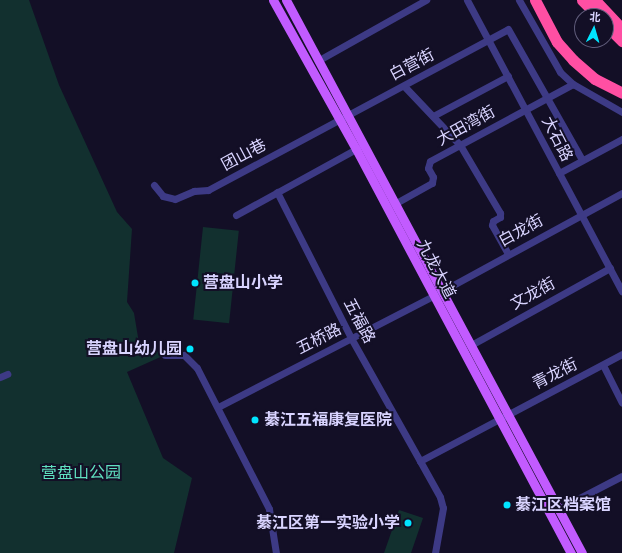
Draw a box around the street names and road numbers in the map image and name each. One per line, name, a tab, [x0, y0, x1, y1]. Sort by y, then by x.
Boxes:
street label: 白营街	[386, 45, 438, 85]
street label: 大田湾街	[433, 102, 499, 150]
street label: 大石路	[538, 113, 576, 165]
street label: 团山巷	[218, 135, 270, 175]
street label: 白龙街	[495, 211, 547, 251]
street label: 九龙大道	[413, 236, 459, 302]
street label: 文龙街	[507, 274, 559, 314]
street label: 五福路	[339, 295, 379, 347]
street label: 五桥路	[293, 320, 345, 358]
street label: 青龙街	[529, 355, 581, 393]

